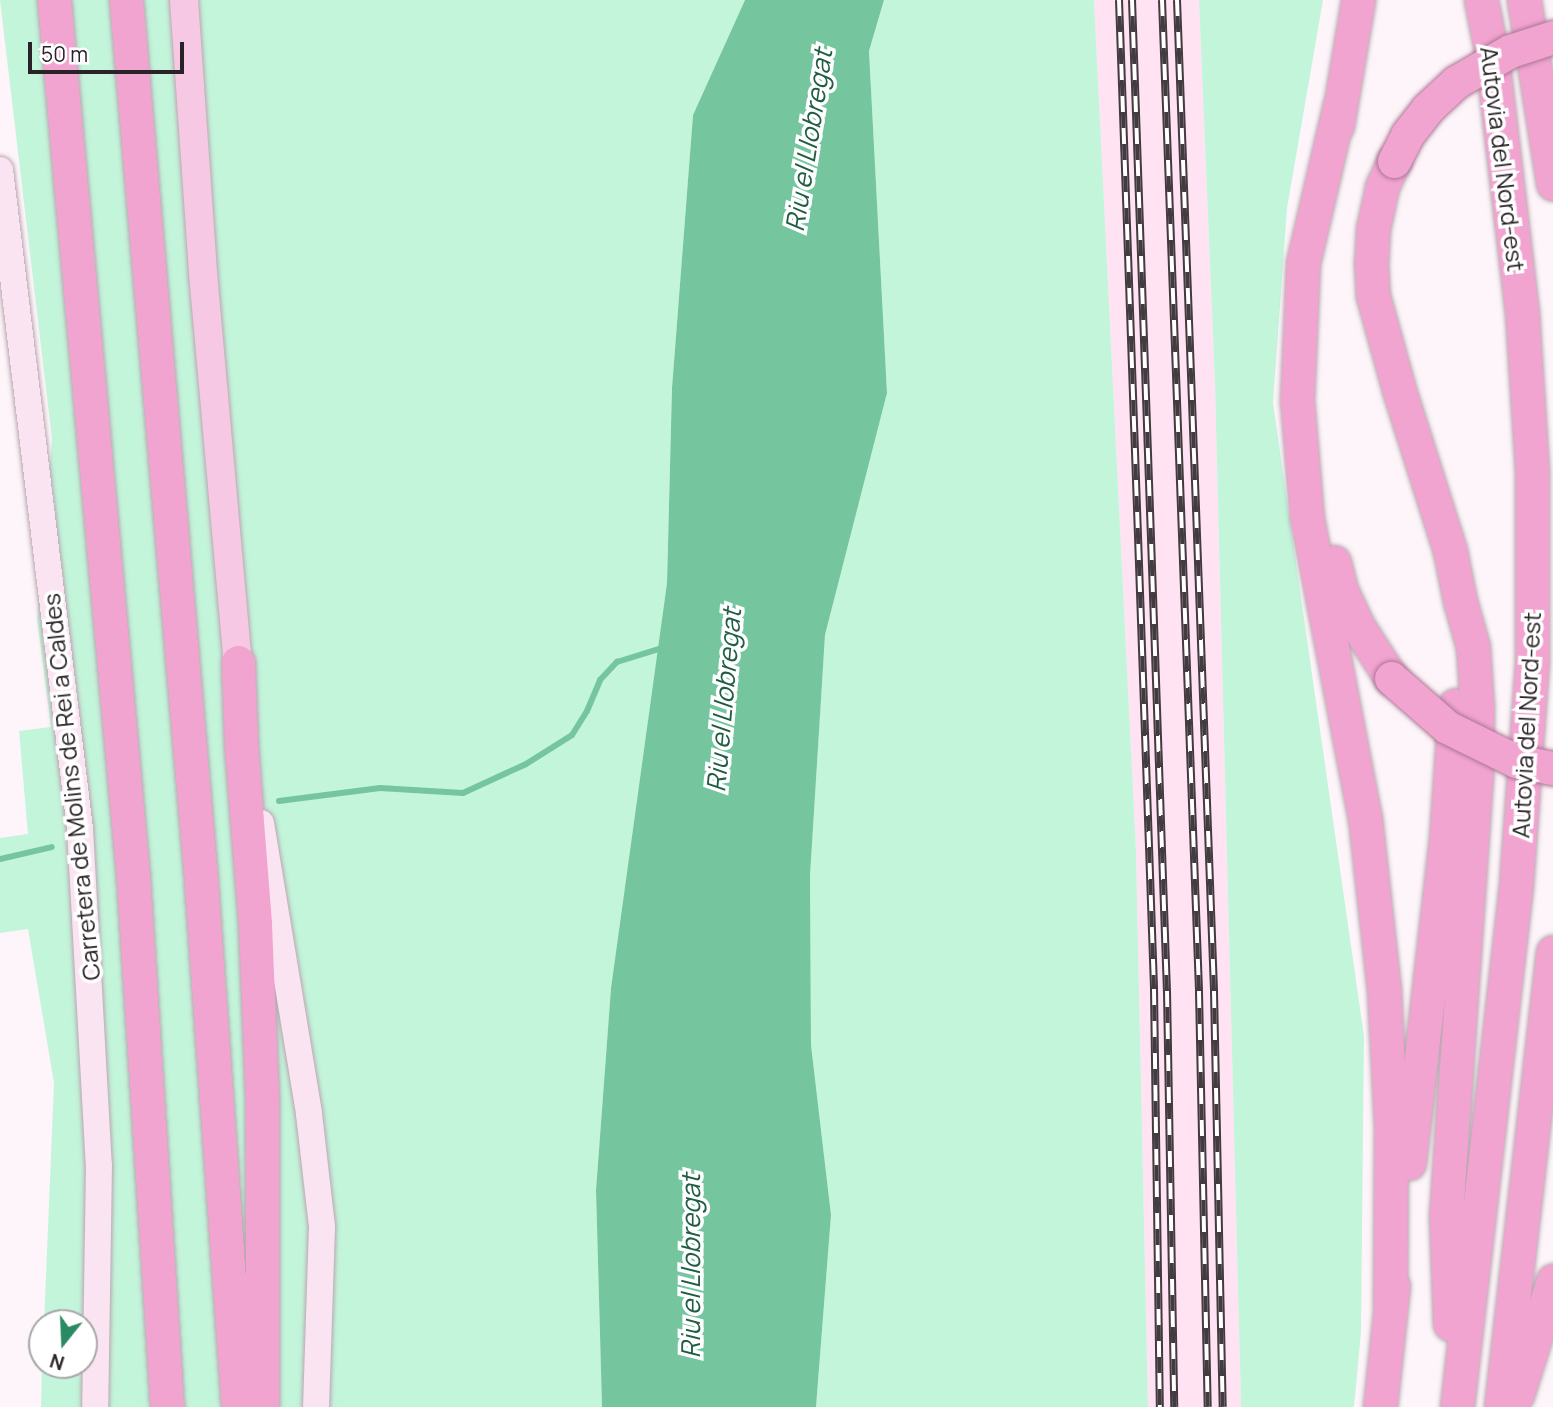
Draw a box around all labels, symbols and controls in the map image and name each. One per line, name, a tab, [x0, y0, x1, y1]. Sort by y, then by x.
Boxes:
scale bar	[32, 28, 187, 72]
text: 50 m	[41, 40, 88, 68]
street label: Autovia del Nord-est	[1475, 45, 1531, 273]
water label: Riu el Llobregat	[779, 47, 839, 233]
street label: Carretera de Molins de Rei a Caldes	[36, 592, 106, 982]
water label: Riu el Llobregat	[700, 607, 748, 793]
street label: Autovia del Nord-est	[1506, 611, 1546, 839]
water label: Riu el Llobregat	[675, 1174, 707, 1358]
north arrow	[28, 1309, 98, 1379]
text: N	[47, 1348, 68, 1377]

